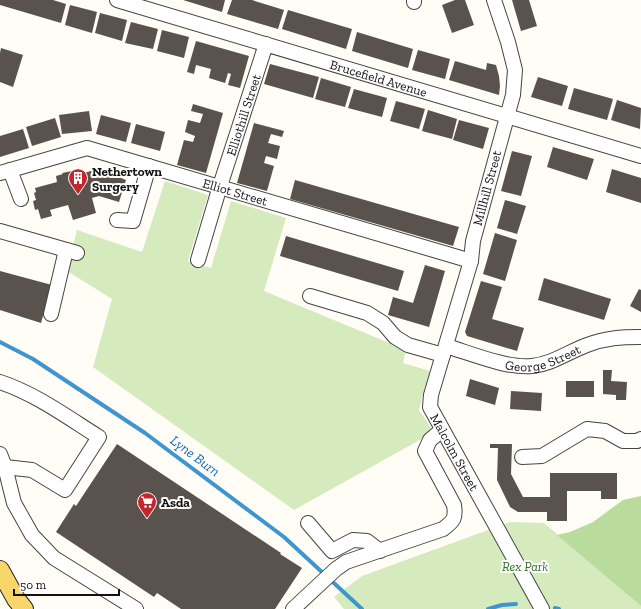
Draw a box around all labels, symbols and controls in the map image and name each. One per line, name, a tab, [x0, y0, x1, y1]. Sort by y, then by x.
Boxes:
street label: Brucefield Avenue	[328, 56, 429, 99]
street label: Elliothill Street	[223, 72, 263, 158]
street label: Millhill Street	[470, 149, 504, 227]
place label: Nethertown Surgery	[92, 164, 162, 194]
building icon: Nethertown Surgery	[67, 167, 89, 195]
street label: Elliot Street	[201, 175, 270, 208]
street label: George Street	[504, 341, 583, 374]
street label: Malcolm Street	[428, 411, 482, 493]
water label: Lyne Burn	[167, 432, 223, 480]
supermarket icon: Asda	[136, 491, 158, 519]
place label: Asda	[161, 495, 190, 510]
park label: Rex Park	[502, 559, 548, 574]
scale bar	[14, 571, 119, 597]
text: 50 m	[20, 578, 47, 592]

